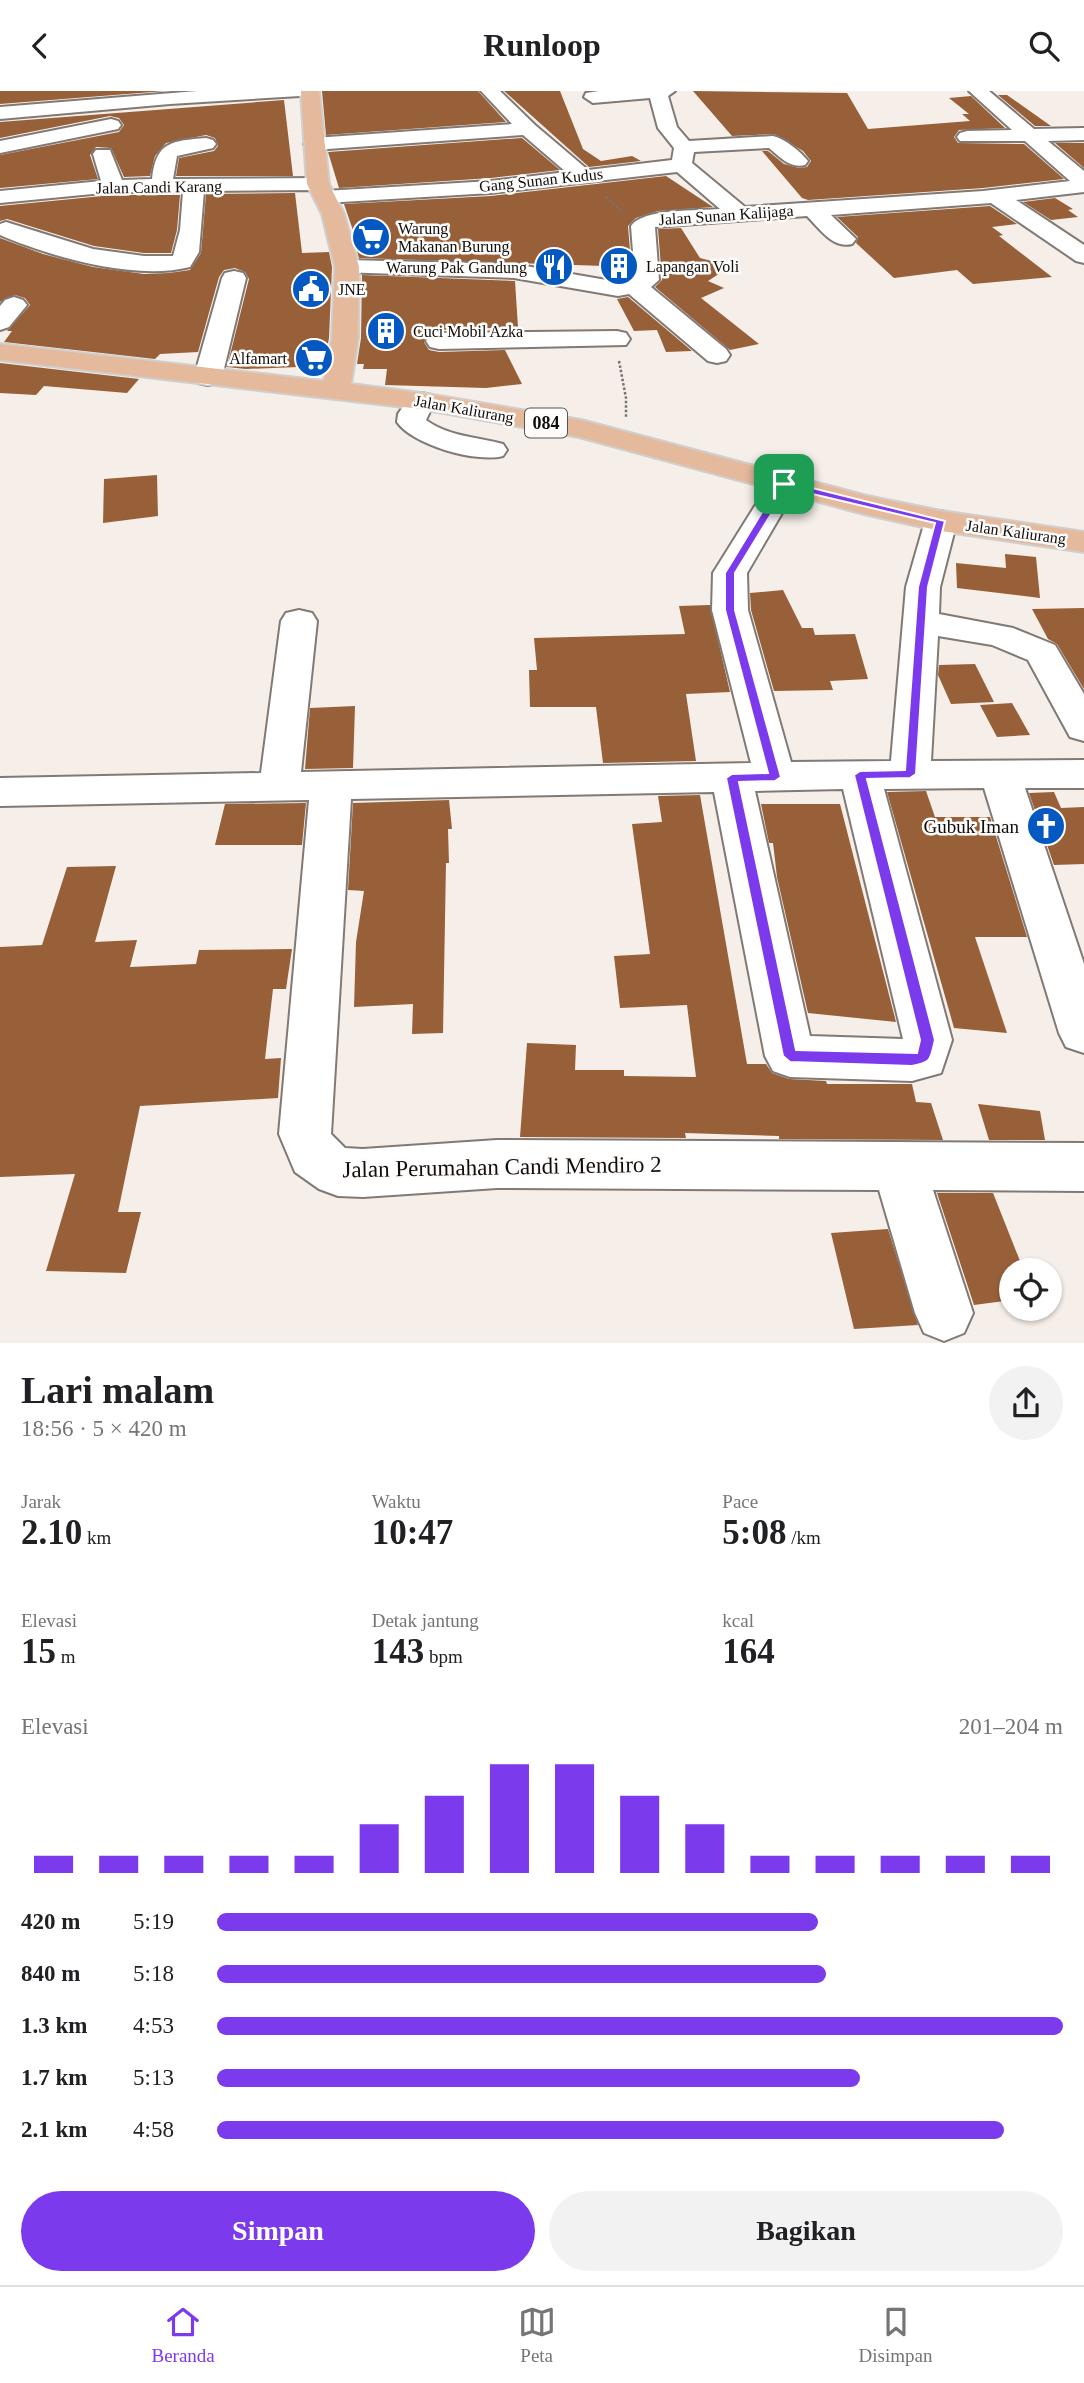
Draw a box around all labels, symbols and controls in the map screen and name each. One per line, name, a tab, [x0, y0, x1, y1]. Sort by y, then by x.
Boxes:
icon: back	[21, 27, 59, 65]
text: Runloop	[483, 27, 601, 63]
icon: search	[1025, 27, 1063, 65]
street label: Gang Sunan Kudus	[478, 165, 604, 196]
street label: Jalan Candi Karang	[96, 177, 222, 198]
street label: Jalan Sunan Kalijaga	[658, 202, 794, 229]
supermarket icon: Warung Makanan Burung	[350, 216, 392, 258]
place label: Warung Makanan Burung	[398, 220, 510, 256]
building icon: Lapangan Voli	[598, 245, 640, 287]
restaurant icon: Warung Pak Gandung	[533, 246, 575, 288]
place label: Lapangan Voli	[646, 258, 740, 276]
place label: Warung Pak Gandung	[386, 259, 527, 277]
public building icon: JNE	[290, 268, 332, 310]
place label: JNE	[338, 281, 366, 298]
building icon: Cuci Mobil Azka	[365, 310, 407, 352]
place label: Cuci Mobil Azka	[413, 323, 523, 340]
supermarket icon: Alfamart	[293, 337, 335, 379]
place label: Alfamart	[229, 350, 288, 367]
street label: Jalan Kaliurang	[413, 392, 515, 427]
road number: 084	[525, 409, 567, 437]
pin	[754, 454, 814, 514]
icon: arrive	[765, 465, 803, 503]
street label: Jalan Kaliurang	[965, 517, 1067, 548]
church icon: Gubuk Iman	[1025, 805, 1067, 847]
place label: Gubuk Iman	[923, 816, 1019, 837]
street label: Jalan Perumahan Candi Mendiro 2	[342, 1152, 662, 1182]
map controls	[999, 1258, 1062, 1321]
button: locate	[999, 1258, 1062, 1321]
button: share	[989, 1366, 1063, 1440]
text: Lari malam	[21, 1369, 214, 1411]
text: 18:56 · 5 × 420 m	[21, 1416, 187, 1441]
text: Jarak	[21, 1491, 61, 1512]
text: Waktu	[372, 1491, 421, 1512]
text: Pace	[722, 1491, 758, 1512]
text: 2.10	[21, 1513, 82, 1552]
text: 10:47	[372, 1513, 453, 1552]
text: 5:08	[722, 1513, 786, 1552]
text: km	[82, 1527, 111, 1548]
text: /km	[786, 1527, 821, 1548]
text: Elevasi	[21, 1610, 77, 1631]
text: Detak jantung	[372, 1610, 479, 1631]
text: kcal	[722, 1610, 754, 1631]
text: 15	[21, 1632, 56, 1671]
text: 143	[372, 1632, 424, 1671]
text: 164	[722, 1632, 775, 1671]
text: m	[56, 1646, 76, 1667]
text: bpm	[424, 1646, 463, 1667]
text: Elevasi	[21, 1714, 89, 1739]
text: 201–204 m	[959, 1714, 1063, 1739]
text: 420 m	[21, 1909, 80, 1934]
text: 5:19	[133, 1909, 174, 1934]
text: 840 m	[21, 1961, 80, 1986]
text: 5:18	[133, 1961, 174, 1986]
text: 1.3 km	[21, 2013, 87, 2038]
text: 4:53	[133, 2013, 174, 2038]
text: 1.7 km	[21, 2065, 87, 2090]
text: 5:13	[133, 2065, 174, 2090]
text: 2.1 km	[21, 2117, 87, 2142]
text: 4:58	[133, 2117, 174, 2142]
button: Simpan	[21, 2191, 535, 2271]
button: Bagikan	[549, 2191, 1063, 2271]
tab: Beranda	[151, 2303, 215, 2367]
tab: Peta	[518, 2303, 556, 2367]
tab: Disimpan	[859, 2303, 933, 2367]

